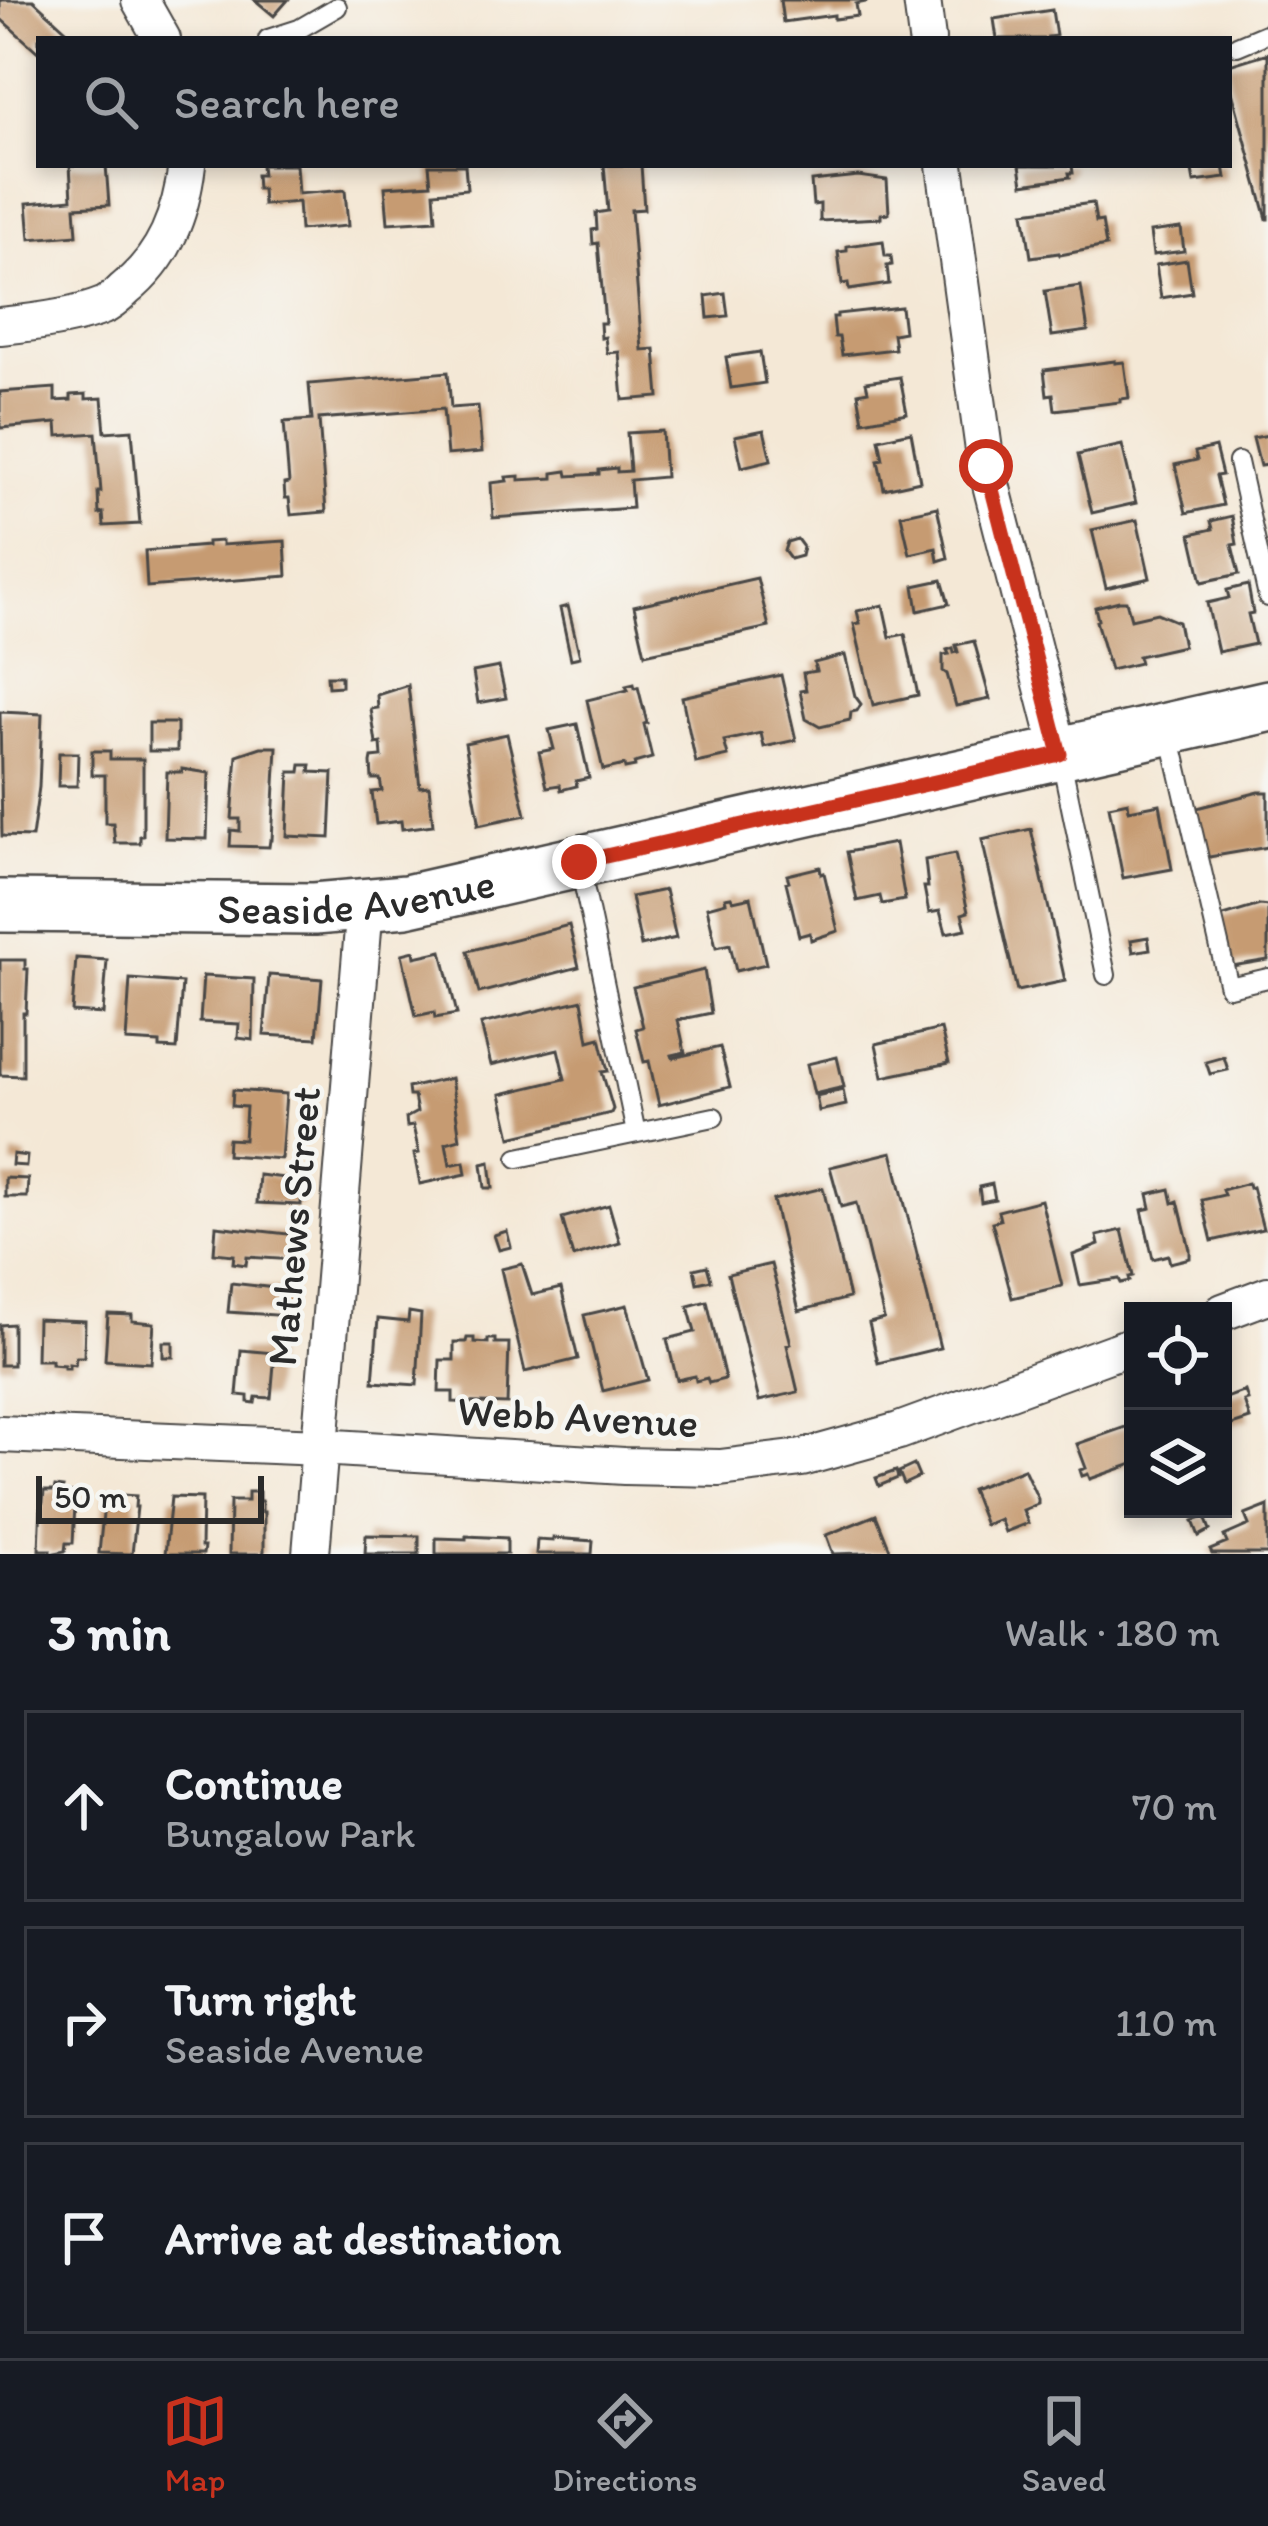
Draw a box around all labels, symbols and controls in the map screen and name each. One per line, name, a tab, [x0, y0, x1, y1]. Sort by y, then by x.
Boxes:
search box	[36, 36, 1232, 168]
icon: search	[78, 69, 144, 135]
text: Search here	[174, 75, 400, 129]
route start	[959, 439, 1013, 493]
route end	[552, 835, 606, 889]
street label: Seaside Avenue	[217, 857, 500, 935]
street label: Mathews Street	[256, 1084, 331, 1368]
map controls	[1124, 1302, 1232, 1518]
button: locate	[1124, 1302, 1232, 1410]
street label: Webb Avenue	[456, 1385, 700, 1448]
button: layers	[1124, 1410, 1232, 1518]
scale bar	[36, 1470, 264, 1523]
text: 50 m	[54, 1477, 127, 1516]
text: 3 min	[48, 1602, 170, 1663]
text: Walk · 180 m	[1005, 1609, 1220, 1656]
text: Continue	[165, 1756, 343, 1810]
icon: ahead	[51, 1773, 117, 1839]
text: 70 m	[1132, 1783, 1217, 1830]
text: Bungalow Park	[165, 1810, 415, 1857]
text: Turn right	[165, 1972, 356, 2026]
icon: right	[51, 1989, 117, 2055]
text: 110 m	[1115, 1999, 1217, 2046]
text: Seaside Avenue	[165, 2026, 424, 2073]
icon: arrive	[51, 2205, 117, 2271]
text: Arrive at destination	[165, 2211, 561, 2265]
tab: Map	[162, 2388, 228, 2499]
tab: Directions	[552, 2388, 697, 2499]
tab: Saved	[1022, 2388, 1106, 2499]

